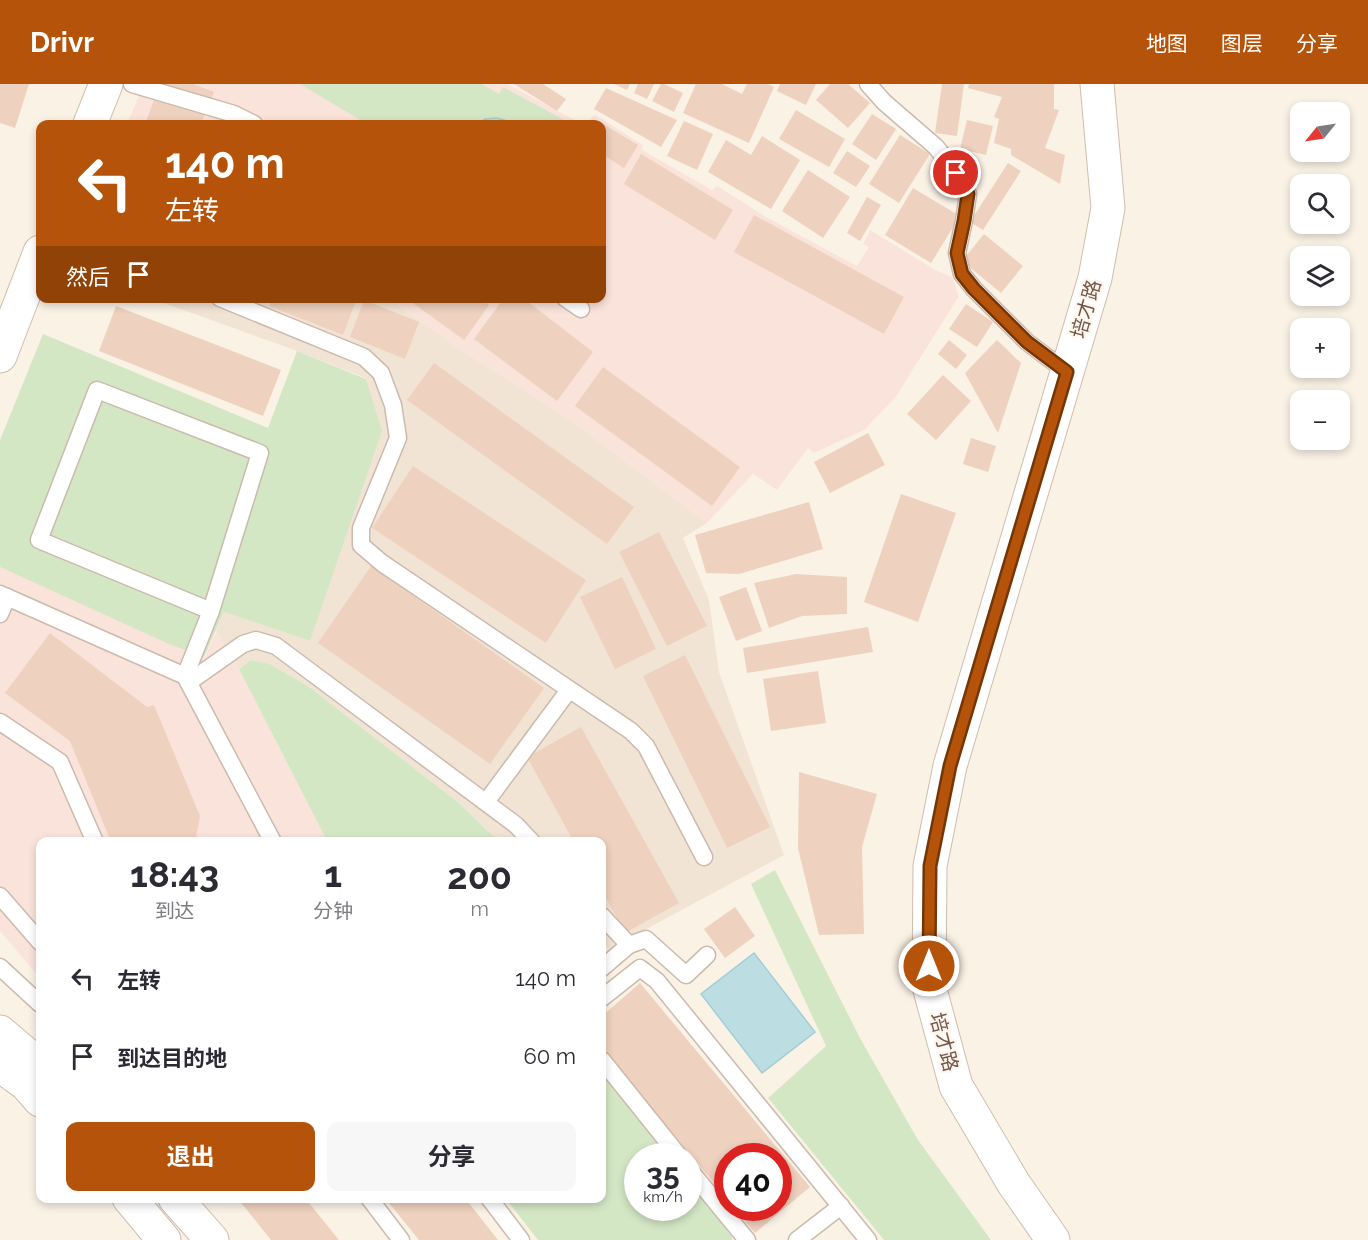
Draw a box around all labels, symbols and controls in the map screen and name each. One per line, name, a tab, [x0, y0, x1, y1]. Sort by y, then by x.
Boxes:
text: Drivr	[30, 26, 94, 59]
text: 地图	[1146, 31, 1188, 56]
text: 图层	[1221, 31, 1263, 56]
text: 分享	[1296, 31, 1338, 56]
north arrow	[1290, 102, 1350, 162]
map controls	[1290, 102, 1350, 450]
text: 140 m	[165, 139, 285, 188]
icon: left	[66, 144, 144, 222]
pin	[930, 147, 981, 198]
icon: arrive	[939, 156, 972, 189]
button: search	[1290, 174, 1350, 234]
text: 左转	[165, 195, 219, 226]
button: layers	[1290, 246, 1350, 306]
icon: arrive	[122, 258, 155, 291]
text: 然后	[66, 264, 110, 290]
street label: 培才路	[1066, 277, 1106, 341]
button: +	[1290, 318, 1350, 378]
button: −	[1290, 390, 1350, 450]
text: 18:43	[130, 853, 219, 895]
text: 1	[324, 853, 342, 895]
text: 200	[447, 855, 512, 897]
text: m	[470, 897, 489, 921]
text: 到达	[155, 899, 195, 923]
text: 分钟	[313, 899, 353, 923]
position arrow	[897, 934, 961, 998]
icon: left	[66, 962, 99, 995]
text: 140 m	[515, 965, 576, 991]
text: 左转	[117, 967, 161, 993]
street label: 培才路	[925, 1010, 963, 1074]
icon: arrive	[66, 1040, 99, 1073]
text: 60 m	[523, 1043, 576, 1069]
text: 到达目的地	[117, 1045, 227, 1071]
button: 退出	[66, 1122, 315, 1191]
button: 分享	[327, 1122, 576, 1191]
speed limit sign: 40	[714, 1143, 792, 1221]
text: 35	[646, 1157, 680, 1192]
text: km/h	[643, 1188, 683, 1206]

